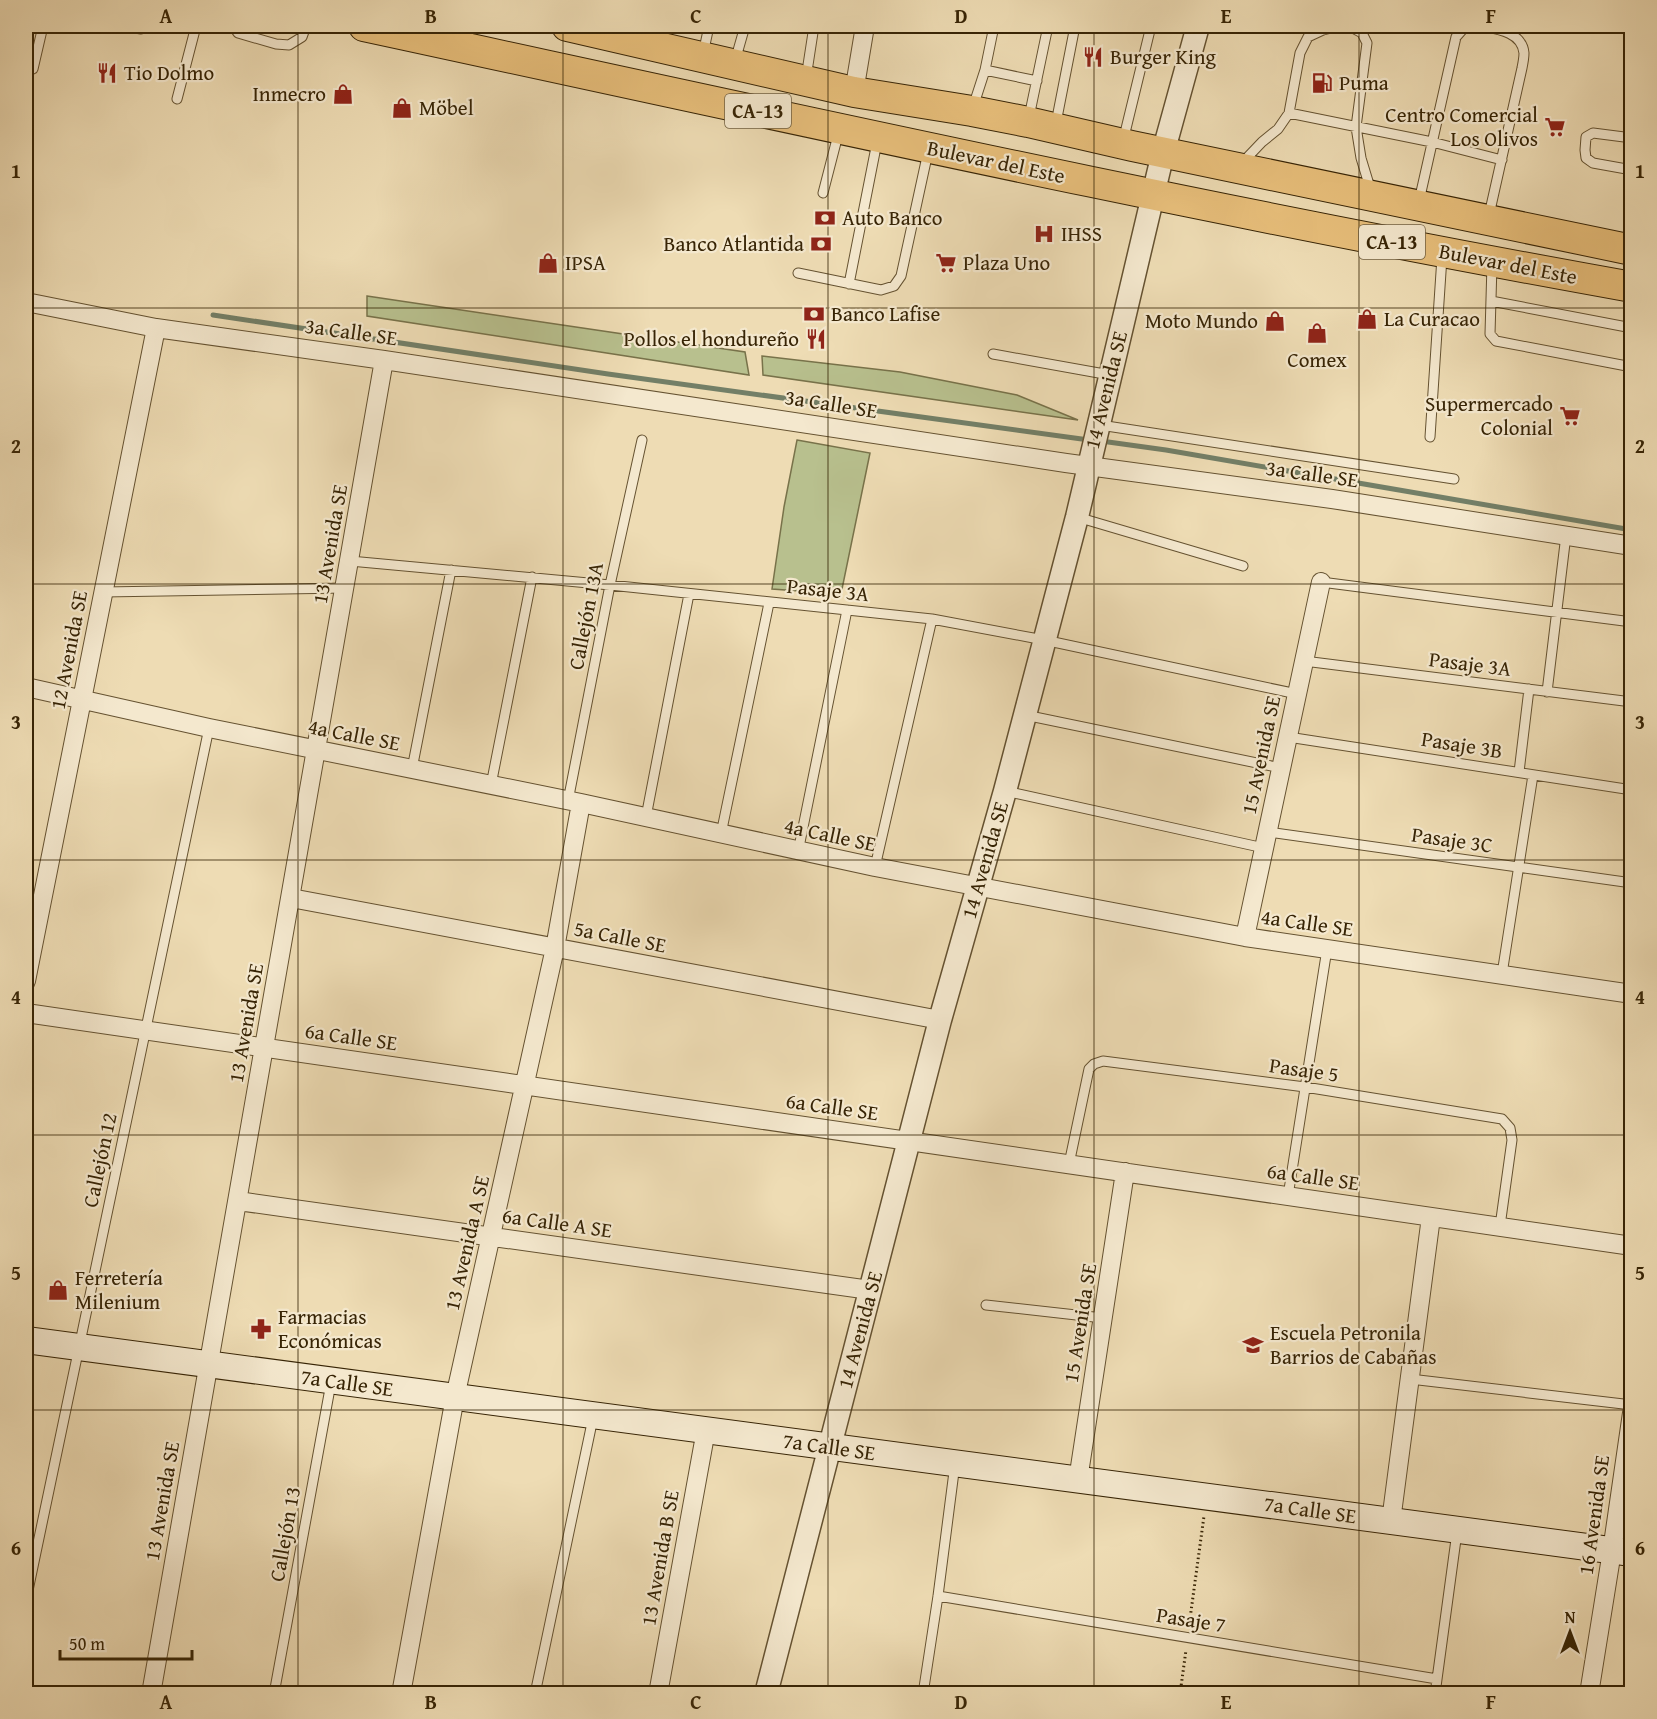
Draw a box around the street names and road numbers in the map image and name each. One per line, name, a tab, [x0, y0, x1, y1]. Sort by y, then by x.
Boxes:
road number: CA-13	[725, 94, 791, 128]
street label: Bulevar del Este	[924, 132, 1068, 191]
road number: CA-13	[1359, 225, 1425, 259]
street label: Bulevar del Este	[1436, 235, 1580, 292]
street label: 3a Calle SE	[303, 310, 400, 353]
street label: 14 Avenida SE	[1076, 327, 1135, 452]
street label: 3a Calle SE	[783, 381, 880, 426]
street label: 3a Calle SE	[1264, 452, 1361, 495]
street label: 13 Avenida SE	[304, 481, 355, 606]
street label: Callejón 13A	[560, 559, 611, 672]
street label: Pasaje 3A	[785, 570, 871, 609]
street label: 12 Avenida SE	[42, 587, 95, 712]
street label: Pasaje 3A	[1427, 643, 1513, 684]
street label: 15 Avenida SE	[1233, 692, 1288, 817]
street label: 4a Calle SE	[305, 710, 403, 759]
street label: Pasaje 3B	[1419, 723, 1505, 766]
street label: 14 Avenida SE	[953, 797, 1016, 922]
street label: 4a Calle SE	[781, 810, 879, 859]
street label: Pasaje 3C	[1410, 819, 1494, 860]
street label: 4a Calle SE	[1259, 901, 1356, 944]
street label: 5a Calle SE	[571, 912, 669, 961]
street label: 13 Avenida SE	[220, 960, 271, 1085]
street label: 6a Calle SE	[303, 1015, 400, 1058]
street label: Pasaje 5	[1267, 1049, 1341, 1090]
street label: 6a Calle SE	[784, 1085, 881, 1128]
street label: Callejón 12	[74, 1110, 125, 1210]
street label: 6a Calle SE	[1265, 1155, 1362, 1198]
street label: 13 Avenida A SE	[436, 1172, 497, 1314]
street label: 6a Calle A SE	[500, 1199, 614, 1246]
street label: 15 Avenida SE	[1055, 1261, 1104, 1385]
street label: 14 Avenida SE	[829, 1267, 890, 1392]
street label: 7a Calle SE	[299, 1361, 396, 1404]
street label: 7a Calle SE	[781, 1425, 878, 1468]
street label: 13 Avenida SE	[136, 1438, 187, 1563]
street label: 16 Avenida SE	[1570, 1453, 1617, 1577]
street label: Callejón 13	[261, 1484, 308, 1584]
street label: 13 Avenida B SE	[632, 1487, 687, 1628]
street label: 7a Calle SE	[1262, 1488, 1359, 1531]
street label: Pasaje 7	[1154, 1599, 1228, 1640]

